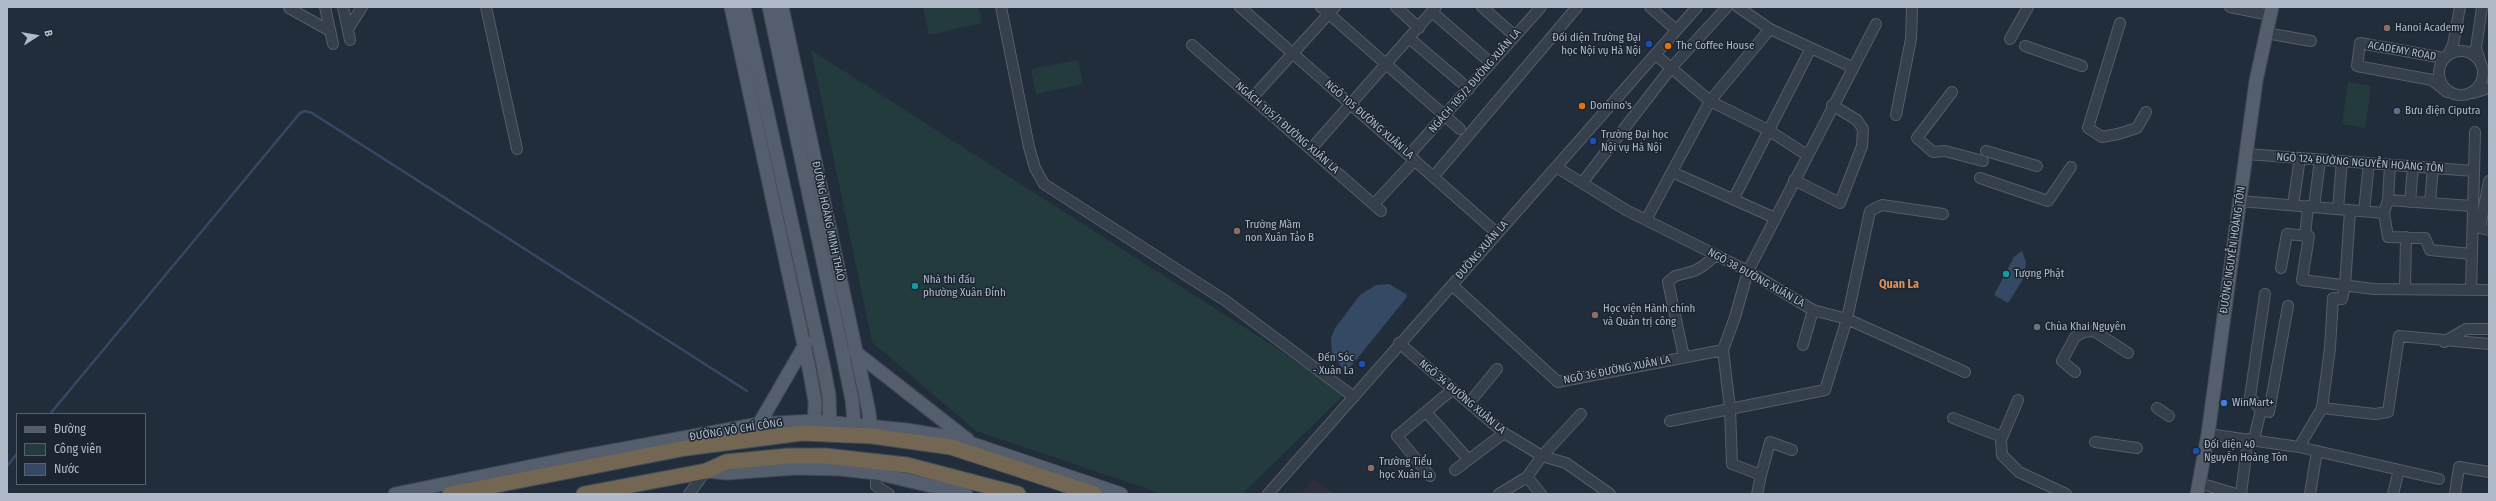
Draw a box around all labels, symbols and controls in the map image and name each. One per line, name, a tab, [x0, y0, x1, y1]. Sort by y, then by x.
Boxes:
north arrow	[16, 16, 56, 56]
place label: Hanoi Academy	[2395, 21, 2464, 35]
marker: Hanoi Academy	[2382, 23, 2392, 33]
street label: NGÁCH 105/2 ĐƯỜNG XUÂN LA	[1426, 26, 1524, 136]
text: B	[41, 29, 55, 38]
place label: Đối diện Trường Đại học Nội vụ Hà Nội	[1552, 31, 1641, 57]
street label: ACADEMY ROAD	[2367, 38, 2437, 64]
marker: Đối diện Trường Đại học Nội vụ Hà Nội	[1644, 39, 1654, 49]
place label: The Coffee House	[1676, 39, 1754, 53]
marker: The Coffee House	[1663, 41, 1673, 51]
street label: NGÕ 105 ĐƯỜNG XUÂN LA	[1322, 78, 1416, 162]
street label: NGÁCH 105/1 ĐƯỜNG XUÂN LA	[1232, 79, 1342, 177]
place label: Domino's	[1590, 99, 1632, 113]
marker: Domino's	[1577, 101, 1587, 111]
place label: Bưu điện Ciputra	[2405, 104, 2480, 118]
marker: Bưu điện Ciputra	[2392, 106, 2402, 116]
place label: Trường Đại học Nội vụ Hà Nội	[1601, 128, 1668, 154]
marker: Trường Đại học Nội vụ Hà Nội	[1588, 136, 1598, 146]
street label: NGÕ 124 ĐƯỜNG NGUYỄN HOÀNG TÔN	[2276, 151, 2444, 175]
street label: ĐƯỜNG HOÀNG MINH THẢO	[809, 160, 847, 282]
street label: ĐƯỜNG NGUYỄN HOÀNG TÔN	[2218, 186, 2248, 314]
place label: Trường Mầm non Xuân Tảo B	[1245, 218, 1314, 244]
street label: ĐƯỜNG XUÂN LA	[1453, 218, 1511, 282]
marker: Trường Mầm non Xuân Tảo B	[1232, 226, 1242, 236]
street label: NGÕ 38 ĐƯỜNG XUÂN LA	[1705, 246, 1807, 310]
place label: Tượng Phật	[2014, 267, 2064, 281]
marker: Tượng Phật	[2001, 269, 2011, 279]
place label: Nhà thi đấu phường Xuân Đỉnh	[923, 273, 1006, 299]
district label: Quan La	[1879, 278, 1919, 292]
marker: Nhà thi đấu phường Xuân Đỉnh	[910, 281, 920, 291]
place label: Học viện Hành chính và Quản trị công	[1603, 302, 1695, 328]
marker: Học viện Hành chính và Quản trị công	[1590, 310, 1600, 320]
place label: Chùa Khai Nguyên	[2045, 320, 2126, 334]
marker: Chùa Khai Nguyên	[2032, 322, 2042, 332]
place label: Đến Sóc - Xuân La	[1312, 351, 1354, 377]
street label: NGÕ 36 ĐƯỜNG XUÂN LA	[1562, 353, 1672, 387]
street label: NGÕ 34 ĐƯỜNG XUÂN LA	[1416, 357, 1508, 437]
marker: Đến Sóc - Xuân La	[1357, 359, 1367, 369]
place label: WinMart+	[2232, 396, 2274, 410]
marker: WinMart+	[2219, 398, 2229, 408]
legend	[16, 413, 146, 485]
street label: ĐƯỜNG VÕ CHÍ CÔNG	[689, 416, 783, 444]
text: Đường	[54, 422, 86, 436]
place label: Đối diện 40 Nguyễn Hoàng Tôn	[2204, 438, 2288, 464]
text: Công viên	[54, 442, 102, 456]
marker: Đối diện 40 Nguyễn Hoàng Tôn	[2191, 446, 2201, 456]
place label: Trường Tiểu học Xuân La	[1379, 455, 1433, 481]
text: Nước	[54, 462, 79, 476]
marker: Trường Tiểu học Xuân La	[1366, 463, 1376, 473]

